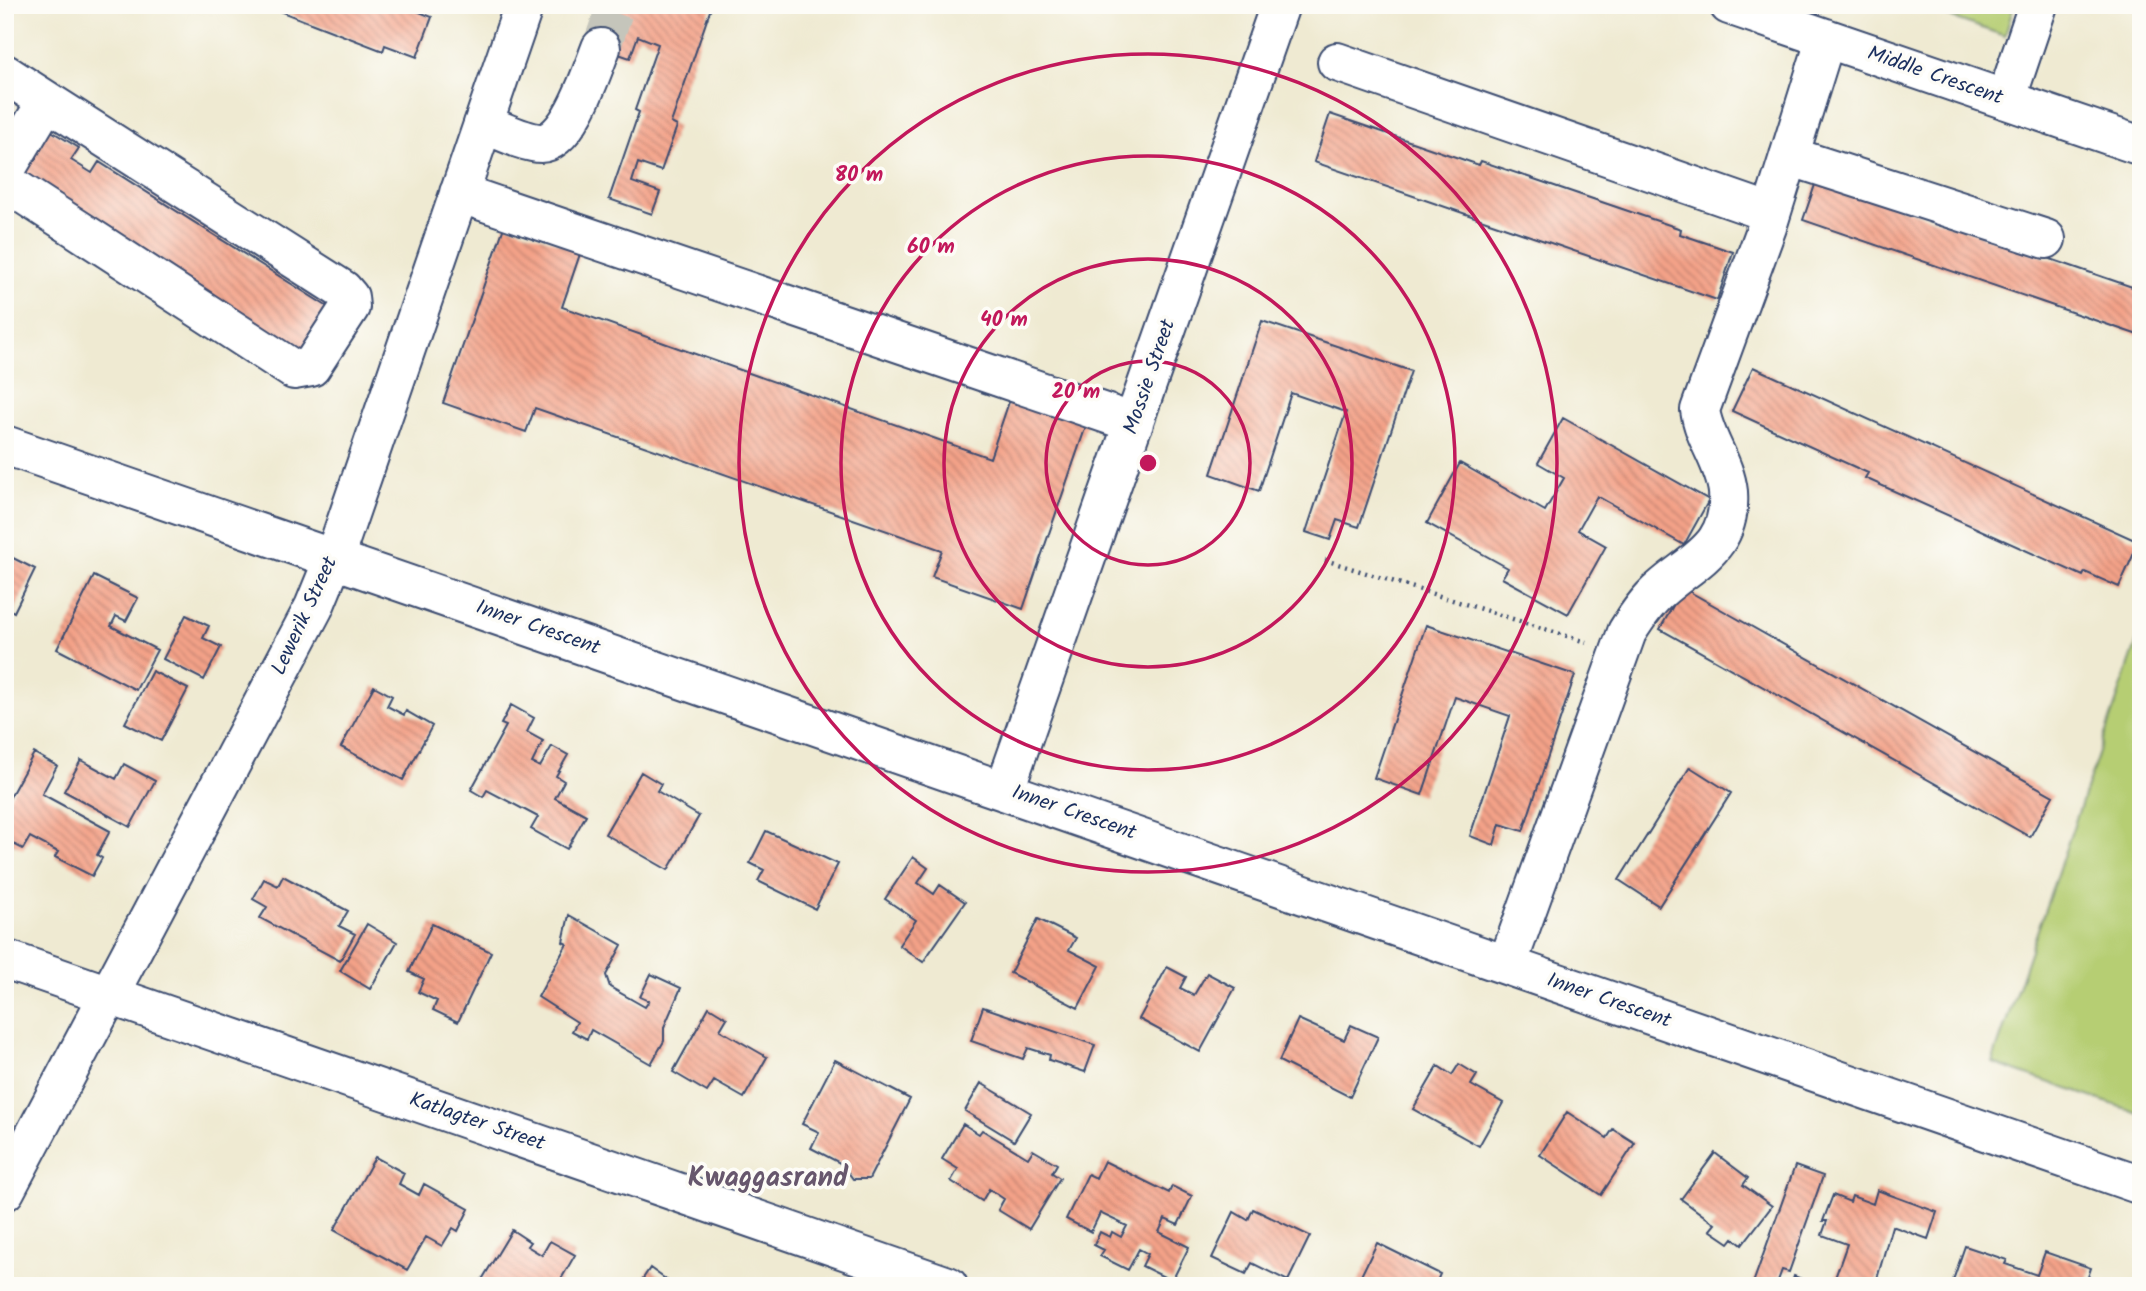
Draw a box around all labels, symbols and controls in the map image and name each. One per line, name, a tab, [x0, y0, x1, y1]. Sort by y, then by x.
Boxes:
street label: Middle Crescent	[1863, 37, 2008, 115]
text: 80 m	[835, 159, 883, 192]
text: 60 m	[907, 231, 955, 264]
text: 40 m	[980, 304, 1028, 337]
street label: Mossie Street	[1115, 314, 1185, 439]
text: 20 m	[1052, 376, 1100, 409]
centre of rings	[1136, 451, 1160, 475]
street label: Lewerik Street	[263, 550, 347, 681]
street label: Inner Crescent	[471, 591, 606, 665]
street label: Inner Crescent	[1007, 776, 1142, 850]
street label: Inner Crescent	[1542, 964, 1677, 1038]
street label: Katlagter Street	[405, 1083, 550, 1161]
district label: Kwaggasrand	[688, 1156, 849, 1201]

